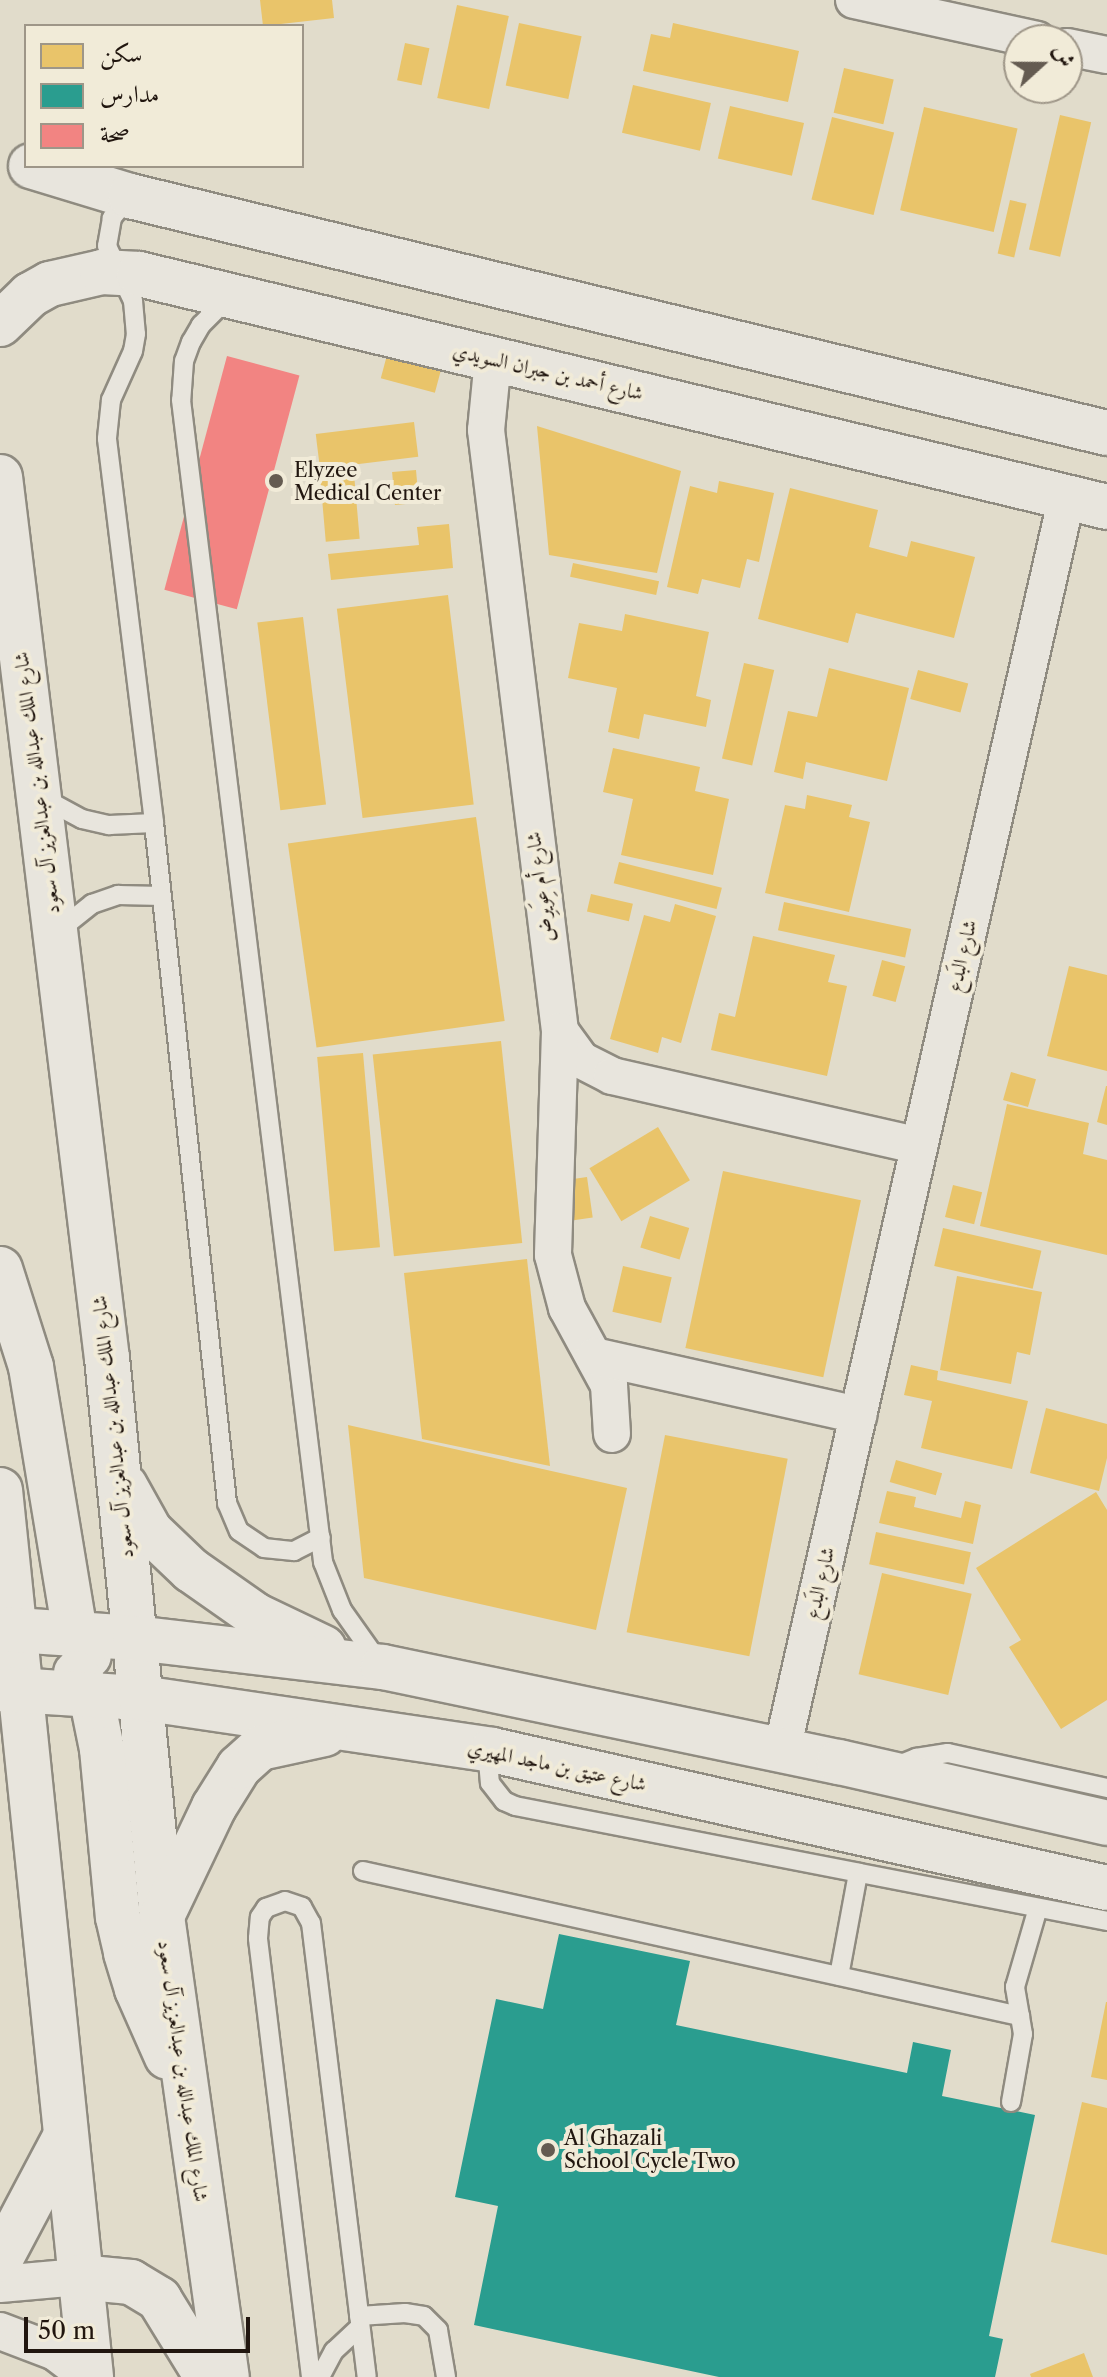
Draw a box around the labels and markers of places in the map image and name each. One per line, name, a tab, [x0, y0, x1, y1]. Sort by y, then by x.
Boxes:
place label: Elyzee Medical Center	[294, 458, 441, 505]
marker: Elyzee Medical Center	[265, 470, 287, 492]
place label: Al Ghazali School Cycle Two	[564, 2126, 736, 2173]
marker: Al Ghazali School Cycle Two	[539, 2141, 557, 2159]

